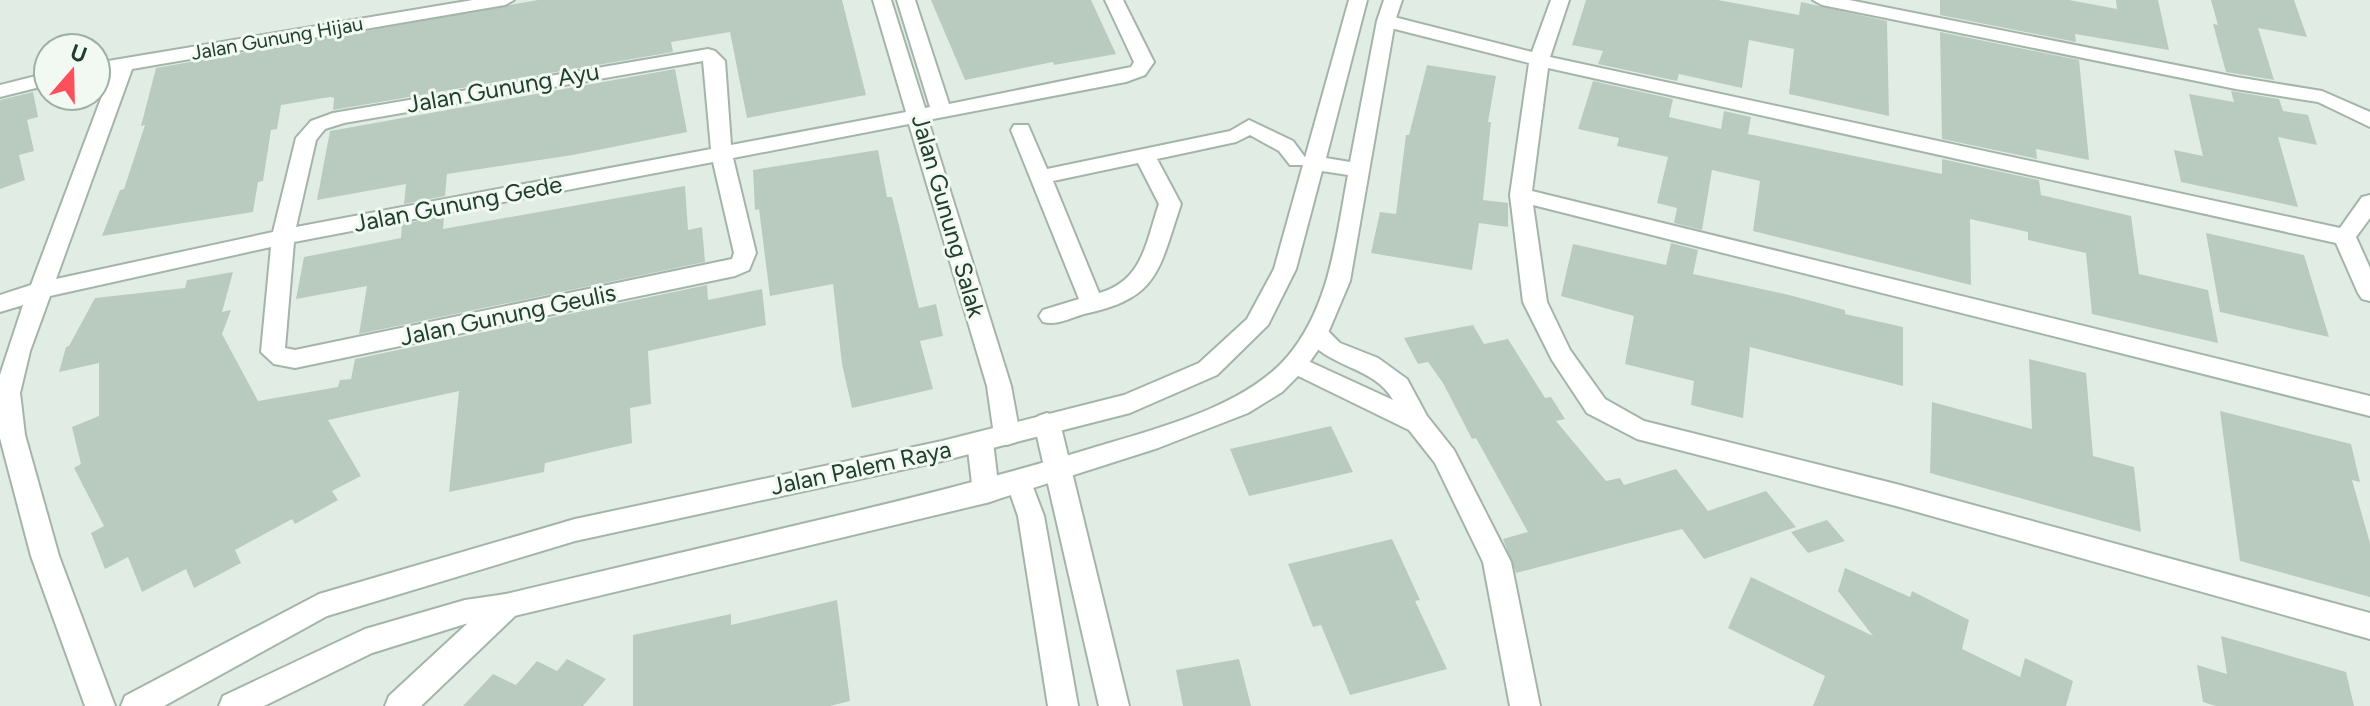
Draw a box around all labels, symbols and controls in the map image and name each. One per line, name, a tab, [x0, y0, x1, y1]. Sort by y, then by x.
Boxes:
street label: Jalan Gunung Hijau	[189, 11, 365, 65]
north arrow	[32, 32, 112, 112]
text: U	[67, 38, 91, 69]
street label: Jalan Gunung Ayu	[404, 56, 602, 119]
street label: Jalan Gunung Salak	[906, 111, 991, 321]
street label: Jalan Gunung Gede	[351, 169, 565, 238]
street label: Jalan Gunung Geulis	[397, 277, 619, 352]
street label: Jalan Palem Raya	[768, 434, 954, 501]

